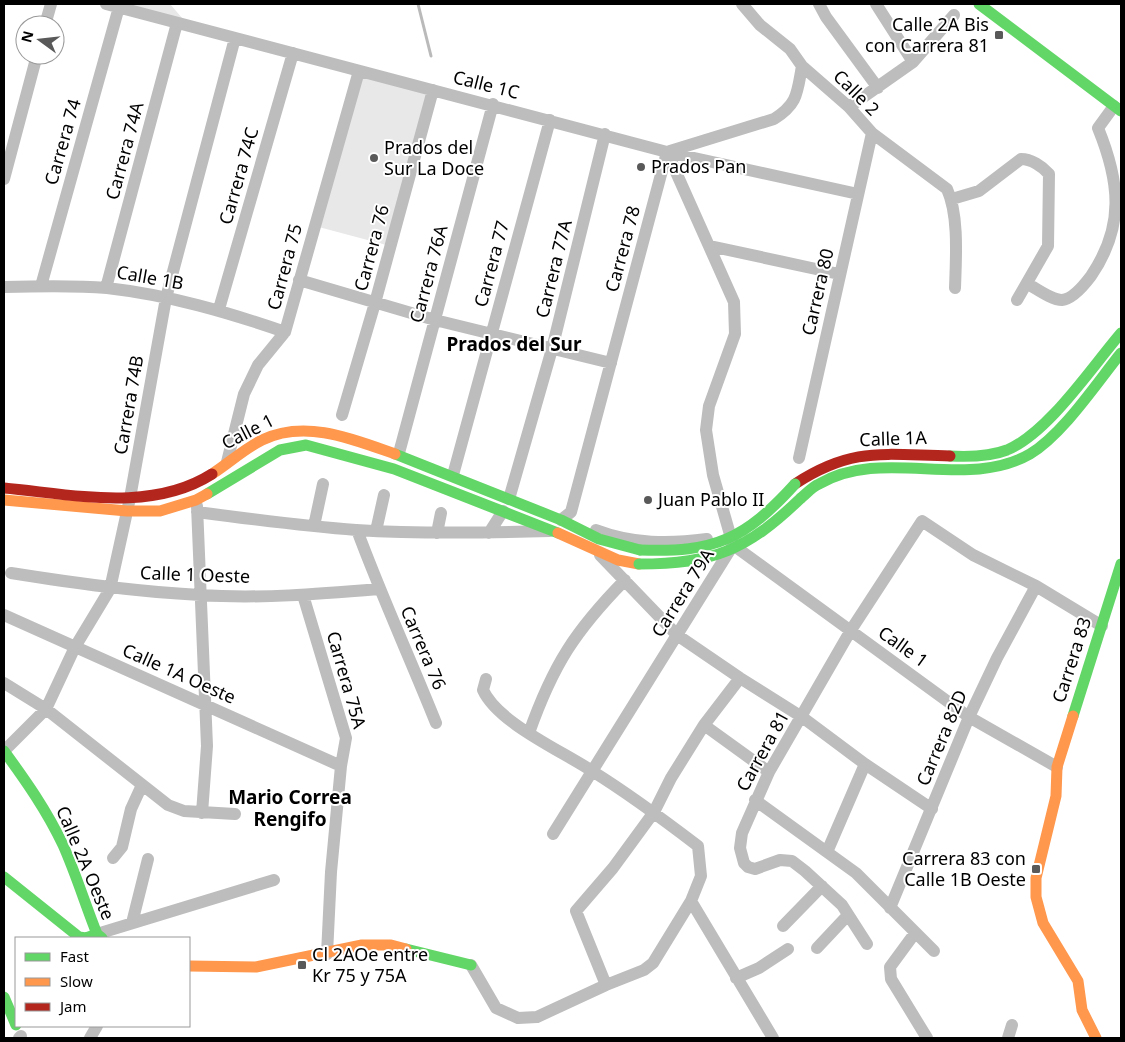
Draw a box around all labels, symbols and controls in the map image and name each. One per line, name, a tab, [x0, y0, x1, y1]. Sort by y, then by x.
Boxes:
place label: Calle 2A Bis con Carrera 81	[865, 12, 989, 57]
north arrow	[15, 15, 65, 65]
text: N	[16, 29, 38, 44]
marker: Calle 2A Bis con Carrera 81	[993, 29, 1005, 41]
street label: Calle 1C	[451, 64, 522, 104]
street label: Calle 2	[828, 64, 885, 121]
street label: Carrera 74	[38, 96, 86, 188]
street label: Carrera 74A	[99, 99, 149, 202]
street label: Carrera 74C	[213, 124, 263, 227]
place label: Prados del Sur La Doce	[384, 135, 484, 180]
marker: Prados del Sur La Doce	[368, 152, 380, 164]
place label: Prados Pan	[651, 154, 746, 178]
marker: Prados Pan	[635, 161, 647, 173]
street label: Carrera 76	[348, 202, 394, 294]
street label: Carrera 78	[599, 203, 645, 295]
street label: Carrera 77A	[529, 217, 577, 320]
street label: Carrera 77	[468, 218, 514, 310]
street label: Carrera 75	[261, 221, 307, 313]
street label: Carrera 76A	[403, 222, 453, 325]
street label: Carrera 80	[795, 246, 839, 338]
street label: Calle 1B	[115, 259, 186, 295]
district label: Prados del Sur	[447, 331, 582, 357]
street label: Carrera 74B	[107, 353, 149, 456]
street label: Calle 1	[217, 408, 278, 454]
street label: Calle 1A	[859, 425, 928, 451]
place label: Juan Pablo II	[656, 487, 764, 511]
marker: Juan Pablo II	[642, 494, 654, 506]
street label: Carrera 79A	[645, 543, 719, 641]
street label: Calle 1 Oeste	[140, 560, 250, 588]
street label: Carrera 76	[396, 602, 452, 693]
street label: Carrera 83	[1046, 614, 1096, 706]
street label: Calle 1	[874, 620, 933, 672]
street label: Carrera 75A	[322, 628, 372, 732]
street label: Calle 1A Oeste	[119, 637, 240, 709]
street label: Carrera 82D	[910, 686, 972, 789]
street label: Carrera 81	[730, 706, 794, 795]
district label: Mario Correa Rengifo	[228, 784, 352, 832]
street label: Calle 2A Oeste	[51, 802, 121, 923]
place label: Carrera 83 con Calle 1B Oeste	[902, 846, 1026, 891]
marker: Carrera 83 con Calle 1B Oeste	[1030, 863, 1042, 875]
legend	[15, 937, 190, 1027]
place label: Cl 2AOe entre Kr 75 y 75A	[312, 942, 428, 987]
text: Fast	[60, 946, 89, 966]
marker: Cl 2AOe entre Kr 75 y 75A	[296, 959, 308, 971]
text: Slow	[60, 971, 93, 991]
text: Jam	[58, 996, 87, 1016]

